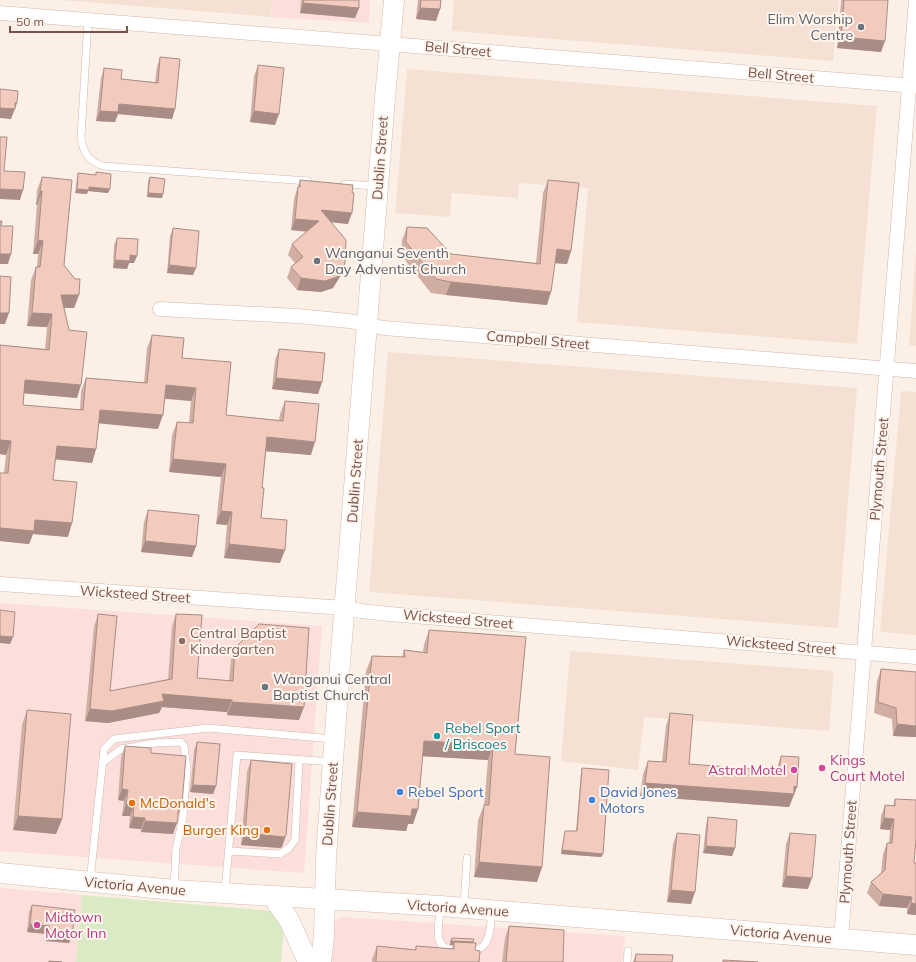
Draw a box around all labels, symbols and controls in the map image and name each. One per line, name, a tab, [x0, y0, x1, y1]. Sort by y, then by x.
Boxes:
scale bar	[10, 8, 127, 34]
place label: Elim Worship Centre	[768, 10, 853, 44]
text: 50 m	[16, 14, 44, 29]
marker: Elim Worship Centre	[856, 22, 866, 32]
street label: Bell Street	[424, 37, 492, 61]
street label: Bell Street	[747, 63, 815, 87]
street label: Dublin Street	[368, 115, 392, 201]
place label: Wanganui Seventh Day Adventist Church	[325, 244, 466, 278]
marker: Wanganui Seventh Day Adventist Church	[312, 256, 322, 266]
street label: Campbell Street	[486, 327, 590, 353]
street label: Plymouth Street	[866, 416, 892, 521]
street label: Dublin Street	[343, 438, 367, 524]
street label: Wicksteed Street	[79, 581, 191, 607]
street label: Wicksteed Street	[402, 605, 514, 633]
place label: Central Baptist Kindergarten	[190, 624, 287, 658]
street label: Wicksteed Street	[725, 631, 837, 659]
marker: Central Baptist Kindergarten	[177, 636, 187, 646]
place label: Wanganui Central Baptist Church	[273, 670, 391, 704]
marker: Wanganui Central Baptist Church	[260, 682, 270, 692]
place label: Rebel Sport / Briscoes	[444, 719, 521, 753]
marker: Rebel Sport / Briscoes	[432, 731, 442, 741]
place label: Kings Court Motel	[830, 751, 905, 785]
street label: Dublin Street	[318, 761, 342, 847]
place label: Astral Motel	[708, 761, 786, 779]
marker: Kings Court Motel	[817, 763, 827, 773]
marker: Astral Motel	[789, 765, 799, 775]
place label: Rebel Sport	[408, 783, 484, 801]
place label: David Jones Motors	[600, 783, 677, 817]
marker: Rebel Sport	[395, 787, 405, 797]
place label: McDonald's	[140, 794, 216, 812]
marker: David Jones Motors	[587, 795, 597, 805]
marker: McDonald's	[127, 798, 137, 808]
street label: Plymouth Street	[835, 800, 861, 904]
place label: Burger King	[183, 821, 259, 839]
marker: Burger King	[262, 825, 272, 835]
street label: Victoria Avenue	[83, 873, 187, 899]
street label: Victoria Avenue	[406, 895, 510, 921]
place label: Midtown Motor Inn	[45, 908, 107, 942]
marker: Midtown Motor Inn	[32, 920, 42, 930]
street label: Victoria Avenue	[729, 921, 833, 947]

